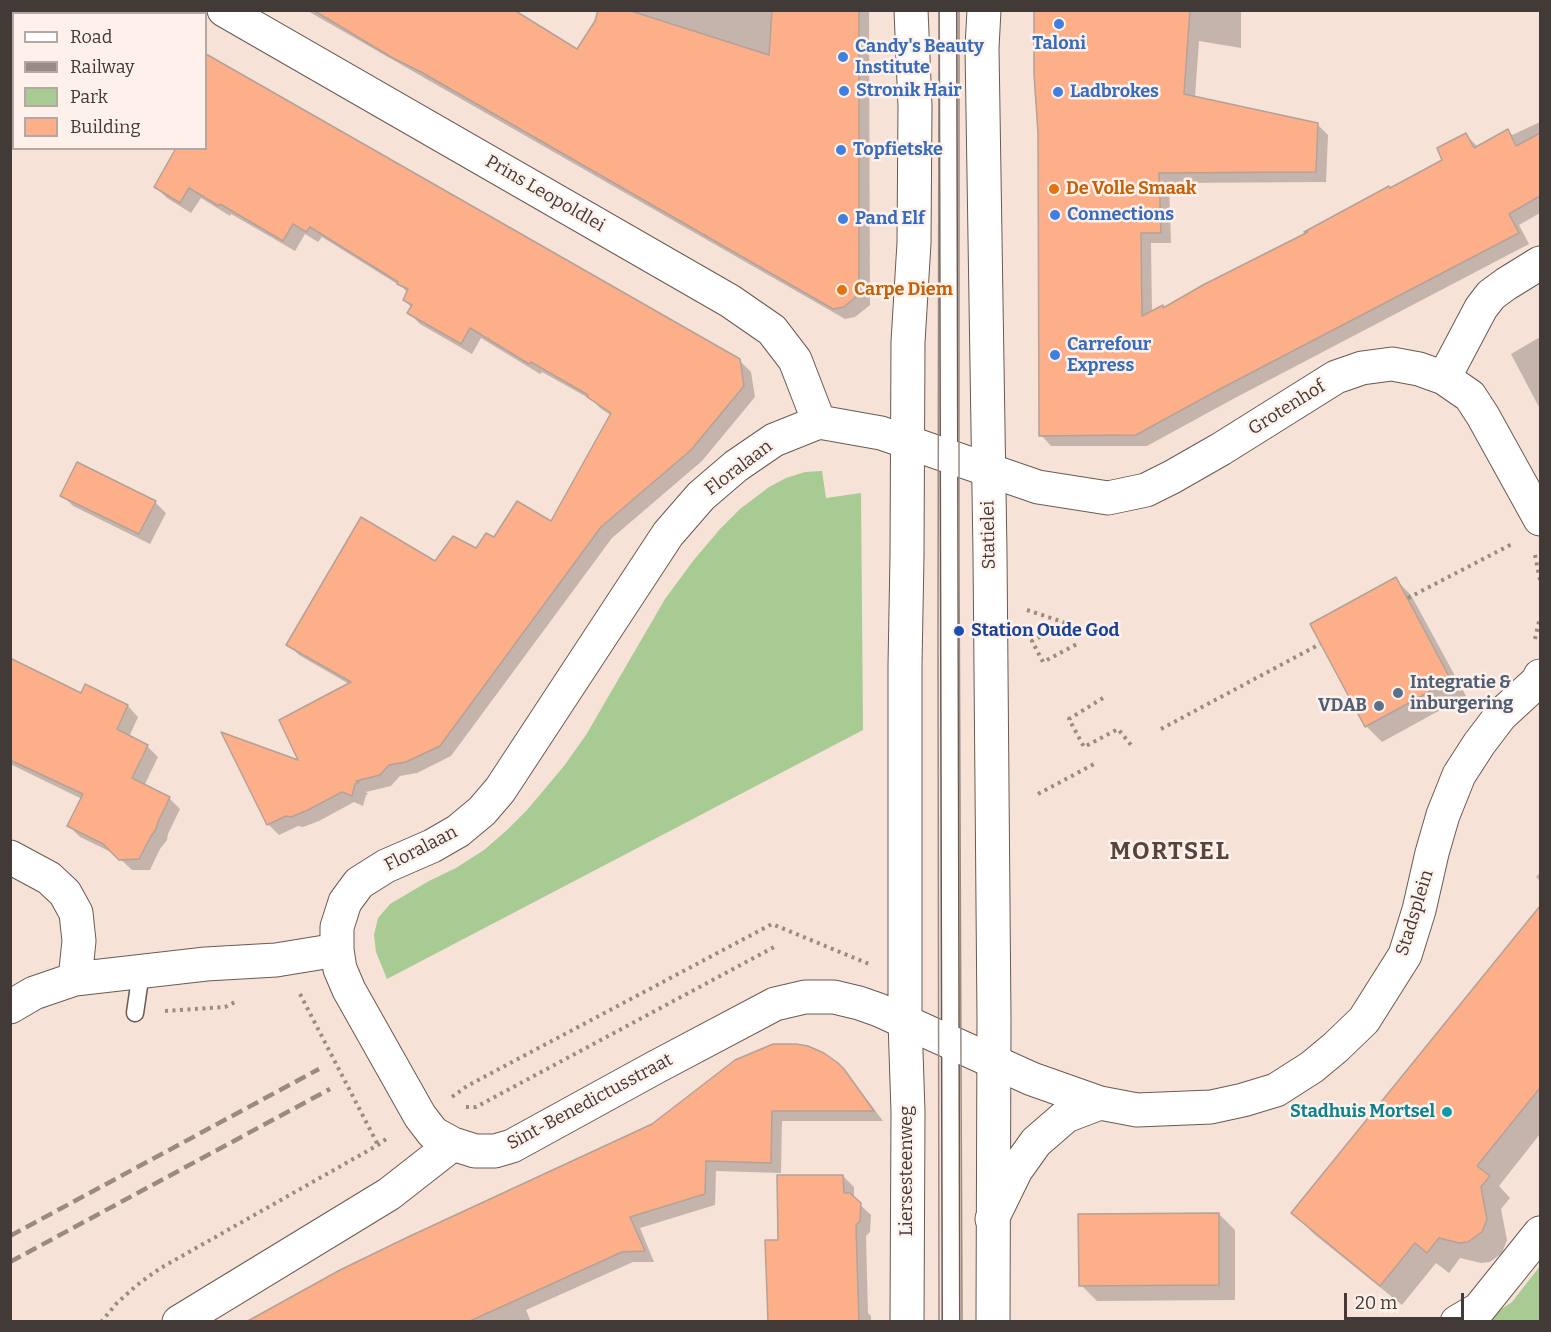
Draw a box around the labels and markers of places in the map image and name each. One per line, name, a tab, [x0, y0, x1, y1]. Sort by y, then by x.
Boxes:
marker: Taloni	[1052, 17, 1066, 31]
place label: Taloni	[1032, 33, 1086, 55]
place label: Candy's Beauty Institute	[855, 36, 984, 78]
marker: Candy's Beauty Institute	[836, 50, 850, 64]
place label: Stronik Hair	[856, 80, 962, 102]
place label: Ladbrokes	[1070, 81, 1159, 103]
marker: Stronik Hair	[837, 84, 851, 98]
marker: Ladbrokes	[1051, 85, 1065, 99]
place label: Topfietske	[853, 139, 943, 161]
marker: Topfietske	[834, 143, 848, 157]
place label: De Volle Smaak	[1066, 178, 1197, 200]
marker: De Volle Smaak	[1047, 182, 1061, 196]
place label: Connections	[1067, 204, 1174, 226]
place label: Pand Elf	[855, 208, 925, 230]
marker: Connections	[1048, 208, 1062, 222]
marker: Pand Elf	[836, 212, 850, 226]
place label: Carpe Diem	[854, 279, 953, 301]
marker: Carpe Diem	[835, 283, 849, 297]
place label: Carrefour Express	[1067, 334, 1151, 376]
marker: Carrefour Express	[1048, 348, 1062, 362]
place label: Station Oude God	[971, 620, 1119, 642]
marker: Station Oude God	[952, 624, 966, 638]
place label: Integratie & inburgering	[1410, 672, 1513, 714]
marker: Integratie & inburgering	[1391, 686, 1405, 700]
place label: VDAB	[1318, 695, 1367, 717]
marker: VDAB	[1372, 699, 1386, 713]
place label: Stadhuis Mortsel	[1290, 1101, 1435, 1123]
marker: Stadhuis Mortsel	[1440, 1105, 1454, 1119]

